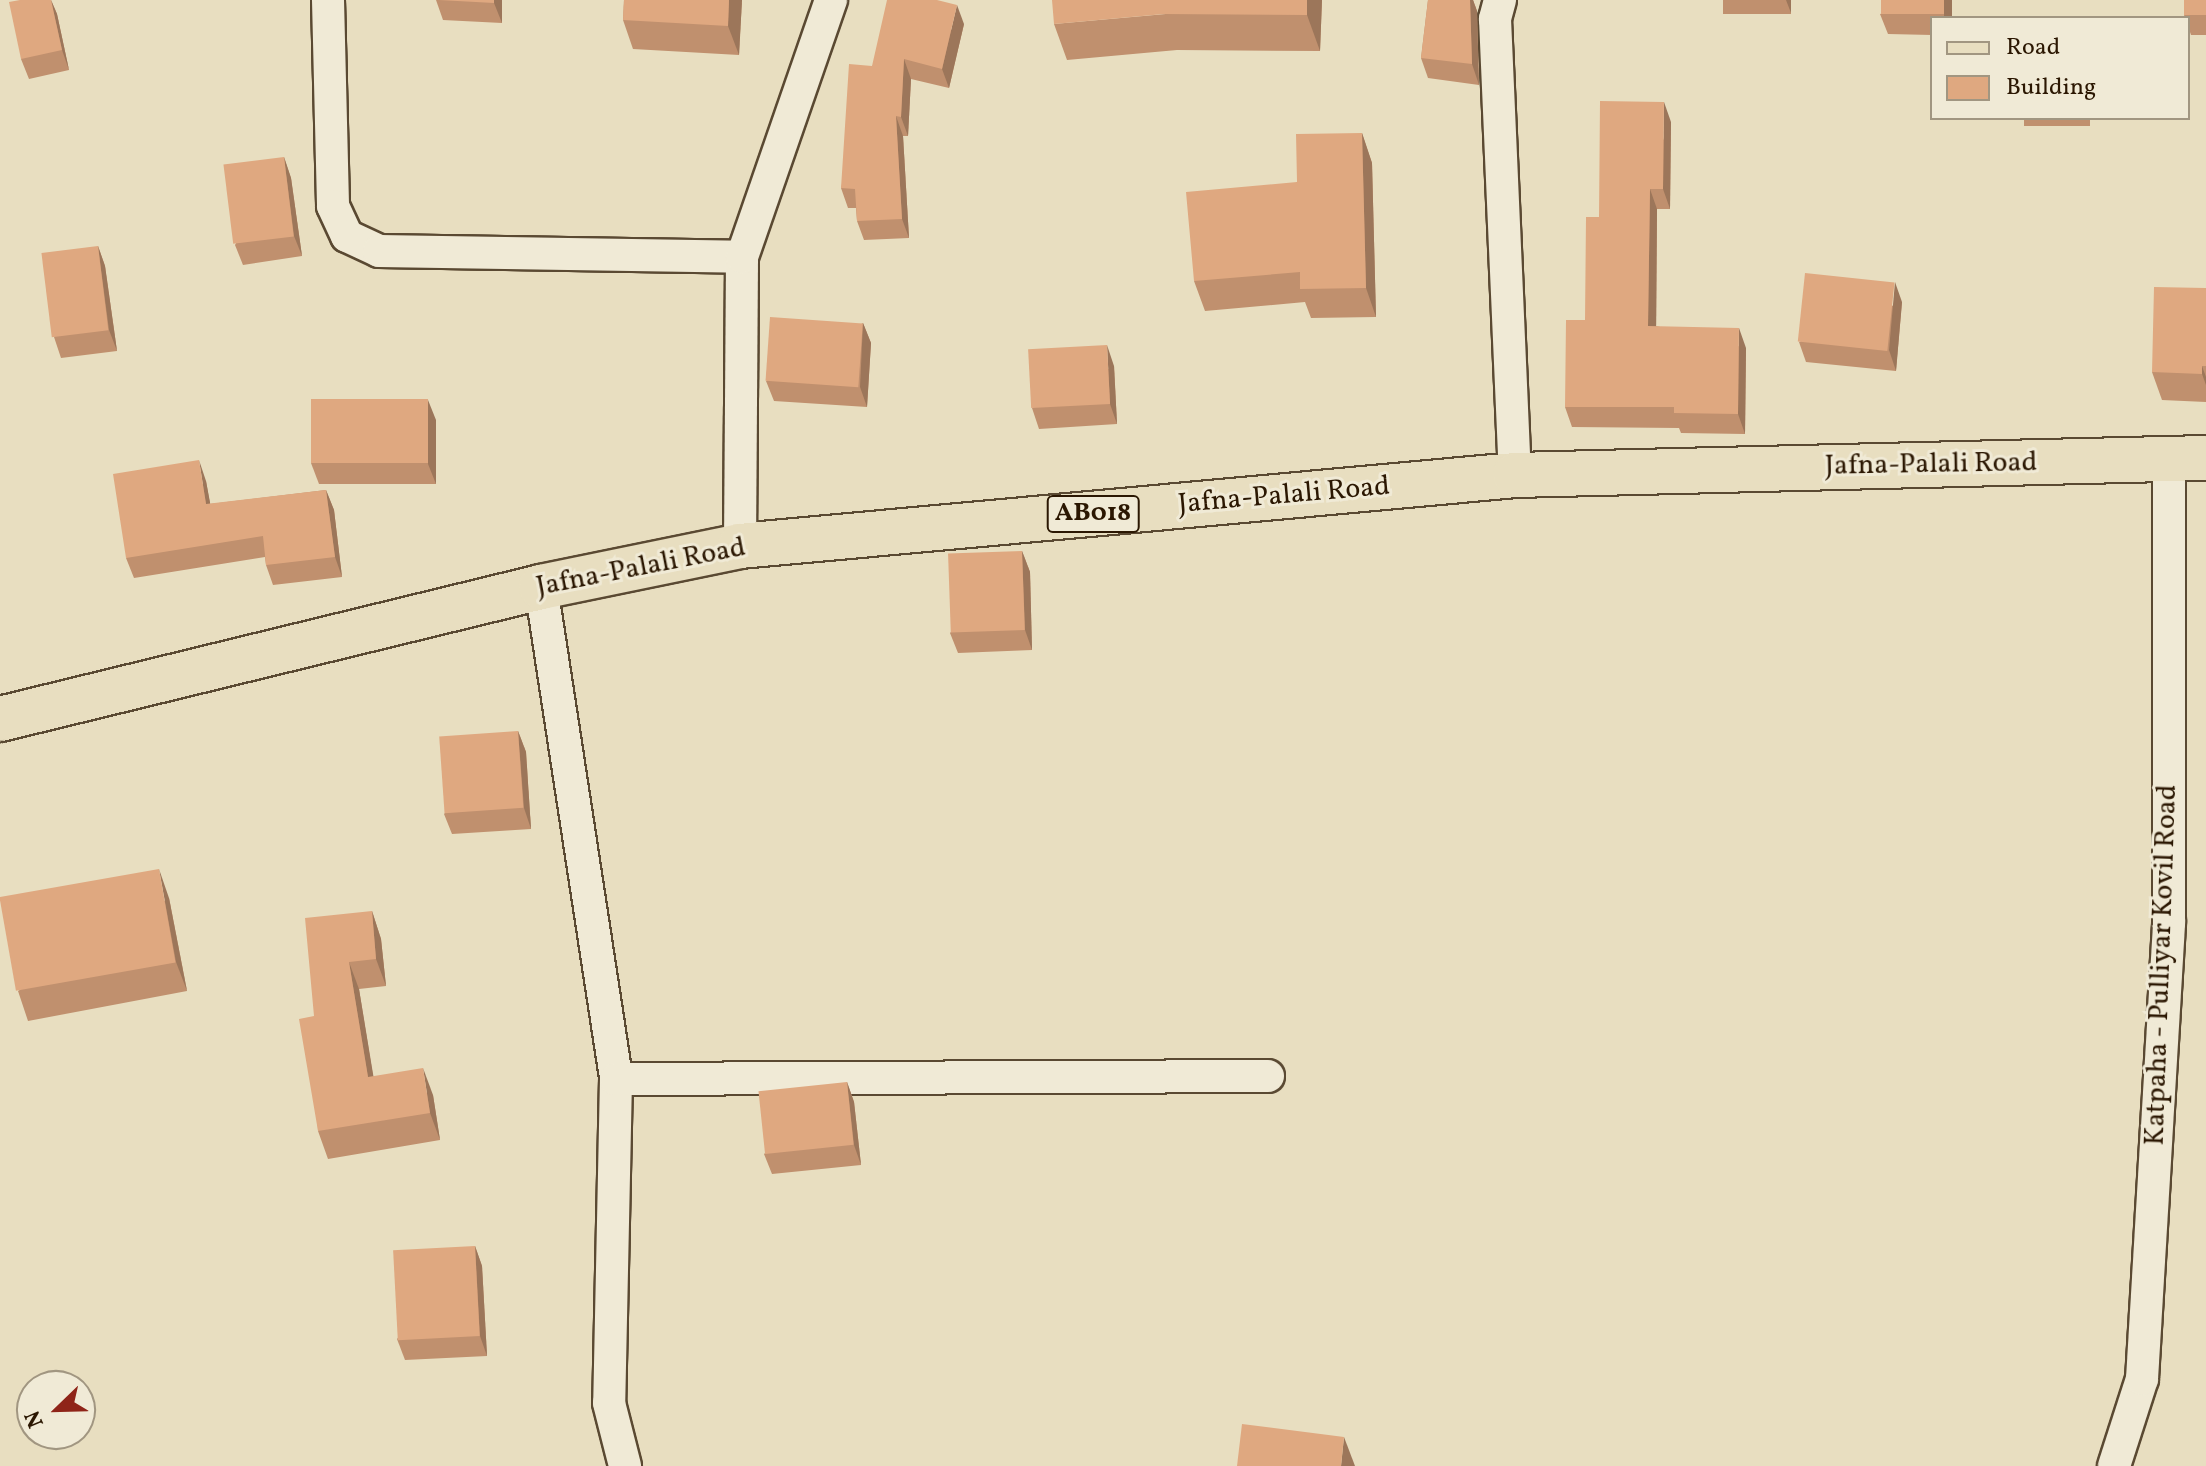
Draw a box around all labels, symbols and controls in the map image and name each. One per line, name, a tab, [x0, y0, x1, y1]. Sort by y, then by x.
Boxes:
legend	[1930, 16, 2190, 120]
text: Road	[2006, 31, 2060, 65]
text: Building	[2006, 71, 2096, 105]
street label: Jafna-Palali Road	[1825, 446, 2037, 484]
street label: Jafna-Palali Road	[1177, 470, 1391, 522]
road number: AB018	[1045, 492, 1141, 536]
street label: Jafna-Palali Road	[534, 531, 748, 605]
street label: Katpaha - Pulliyar Kovil Road	[2139, 783, 2185, 1147]
north arrow	[16, 1370, 96, 1450]
text: N	[18, 1405, 53, 1432]

